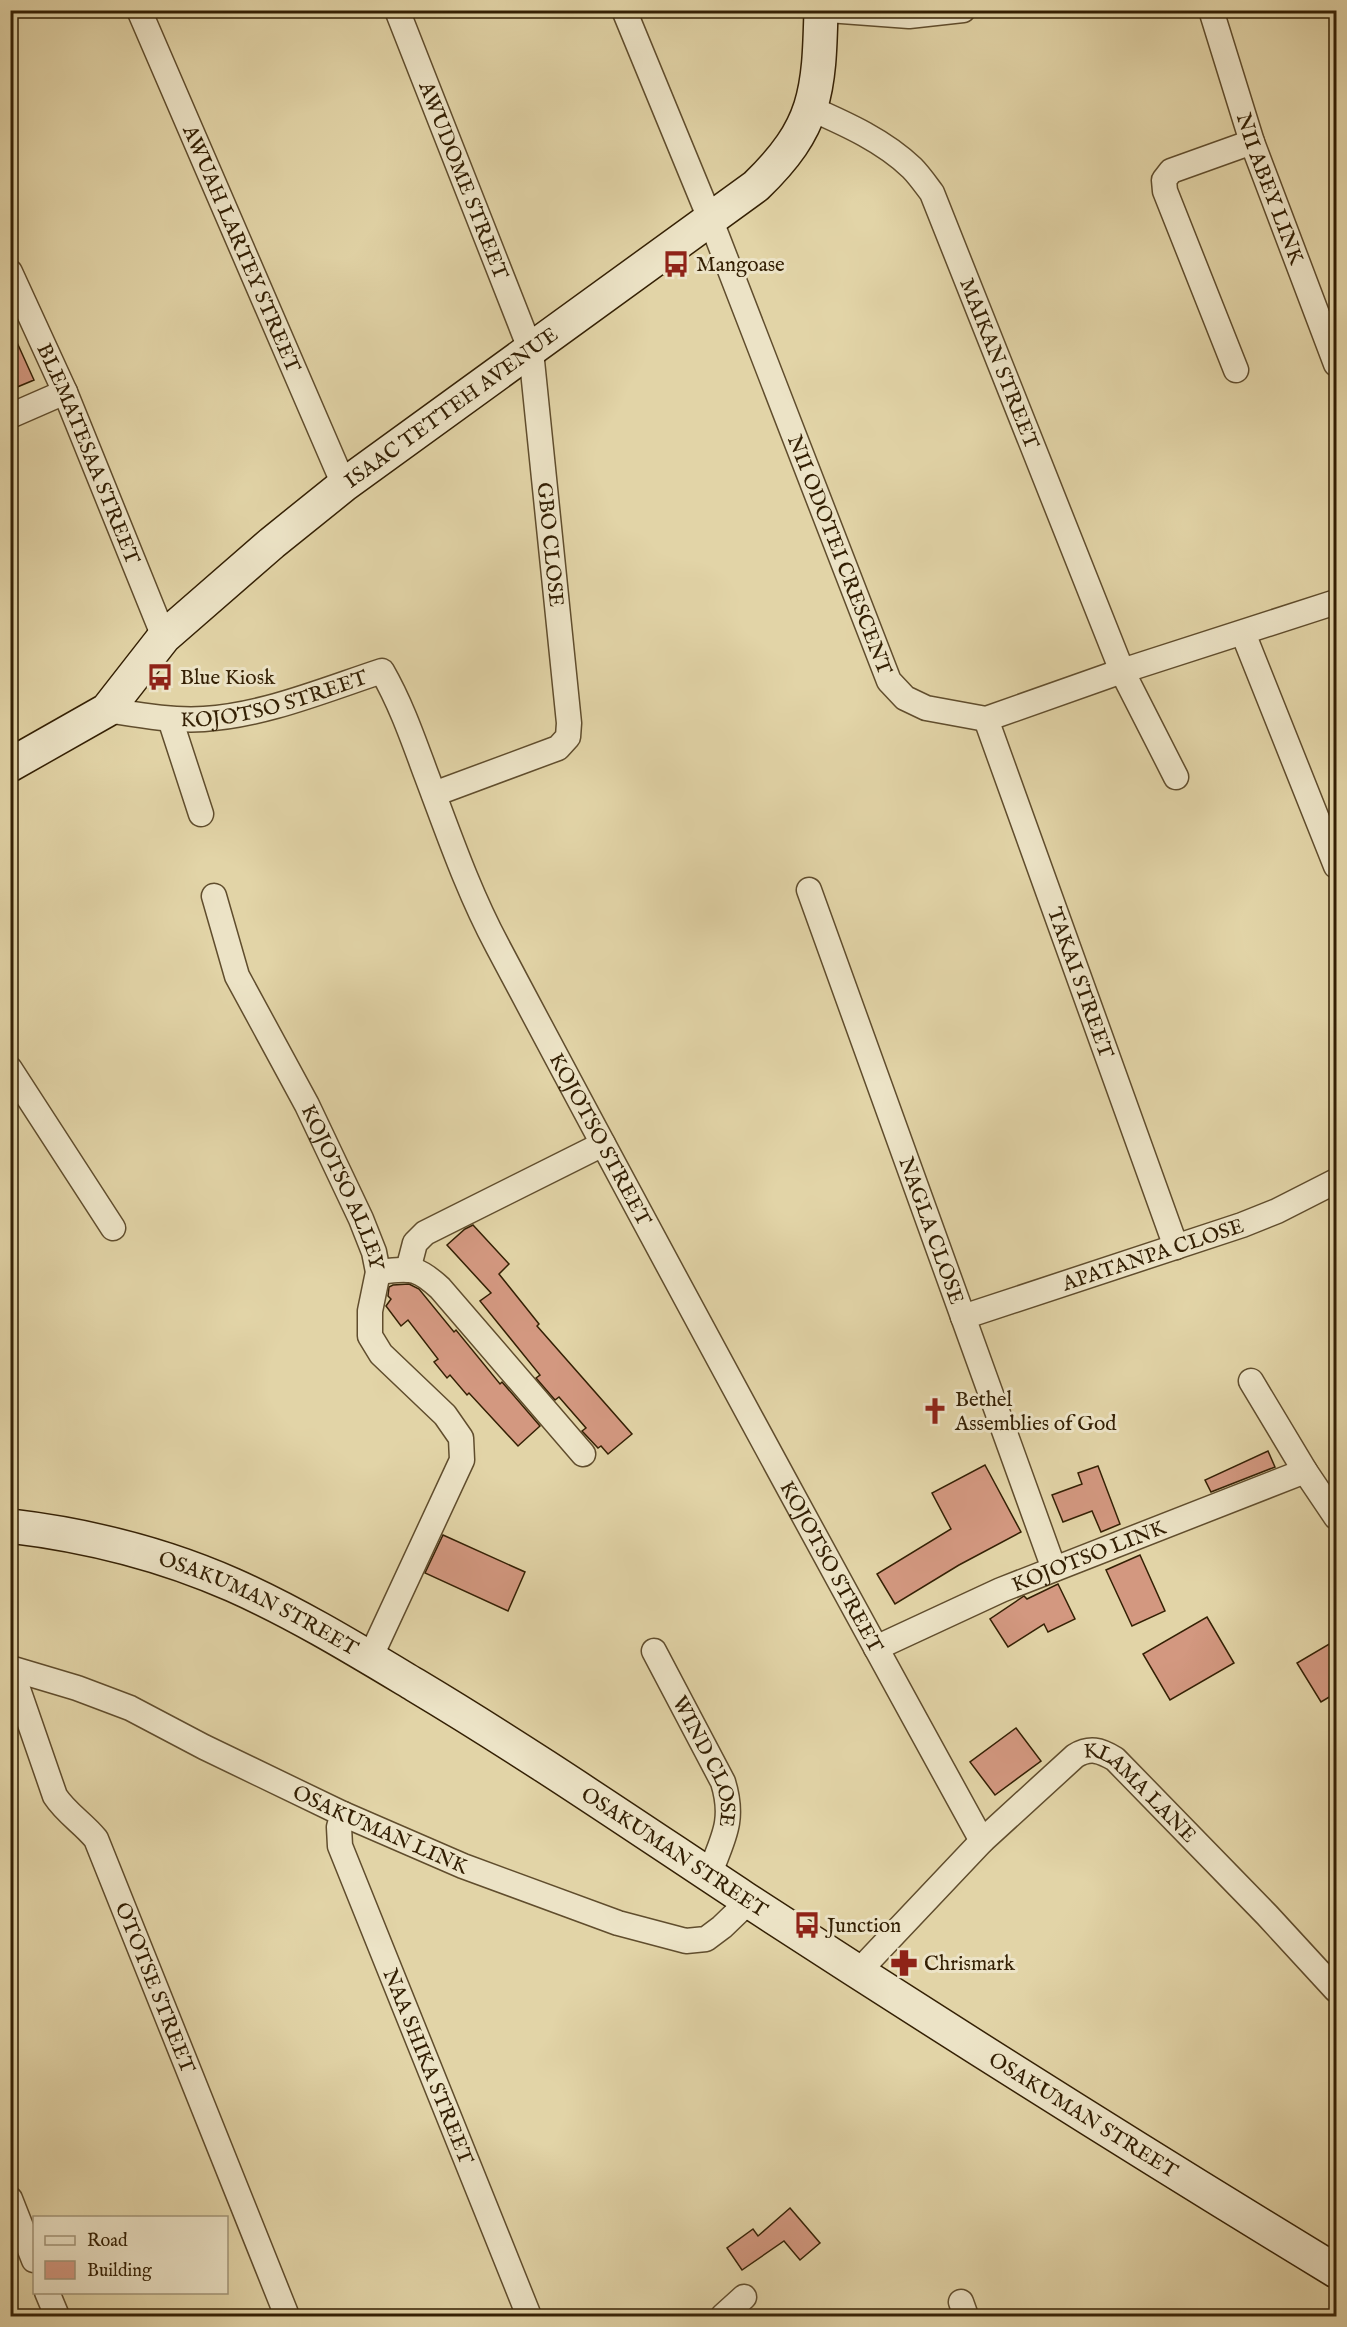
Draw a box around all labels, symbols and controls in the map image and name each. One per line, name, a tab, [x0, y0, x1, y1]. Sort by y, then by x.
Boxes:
street label: AWUDOME STREET	[411, 77, 514, 284]
street label: NII ABEY LINK	[1229, 110, 1309, 269]
street label: AWUAH LARTEY STREET	[175, 121, 306, 378]
bus stop icon: Mangoase	[661, 249, 691, 279]
place label: Mangoase	[696, 252, 785, 279]
street label: MAIKAN STREET	[952, 275, 1045, 454]
street label: ISAAC TETTEH AVENUE	[340, 322, 564, 495]
street label: BLEMATESAA STREET	[30, 339, 145, 569]
street label: NII ODOTEI CRESCENT	[780, 431, 898, 680]
street label: GBO CLOSE	[529, 481, 569, 608]
bus stop icon: Blue Kiosk	[145, 662, 175, 692]
place label: Blue Kiosk	[180, 665, 276, 692]
street label: KOJOTSO STREET	[180, 665, 372, 735]
street label: TAKAI STREET	[1040, 904, 1119, 1063]
street label: KOJOTSO STREET	[542, 1049, 657, 1232]
street label: KOJOTSO ALLEY	[294, 1101, 390, 1274]
street label: NAGLA CLOSE	[891, 1154, 969, 1308]
street label: APATANPA CLOSE	[1058, 1213, 1248, 1299]
place label: Bethel Assemblies of God	[954, 1387, 1117, 1438]
church icon: Bethel Assemblies of God	[920, 1396, 950, 1426]
street label: KOJOTSO STREET	[773, 1477, 889, 1659]
street label: KOJOTSO LINK	[1008, 1514, 1171, 1599]
street label: OSAKUMAN STREET	[155, 1546, 363, 1663]
street label: WIND CLOSE	[665, 1692, 740, 1828]
street label: KLAMA LANE	[1083, 1738, 1201, 1849]
street label: OSAKUMAN LINK	[288, 1780, 472, 1882]
street label: OSAKUMAN STREET	[575, 1782, 773, 1925]
street label: OTOTSE STREET	[108, 1899, 201, 2078]
bus stop icon: Junction	[792, 1910, 822, 1940]
place label: Junction	[825, 1913, 901, 1940]
pharmacy icon: Chrismark	[889, 1948, 919, 1978]
place label: Chrismark	[924, 1951, 1016, 1978]
street label: NAA SHIKA STREET	[376, 1965, 479, 2169]
street label: OSAKUMAN STREET	[983, 2047, 1183, 2186]
legend	[33, 2216, 228, 2294]
text: Road	[87, 2230, 128, 2253]
text: Building	[87, 2260, 152, 2283]

